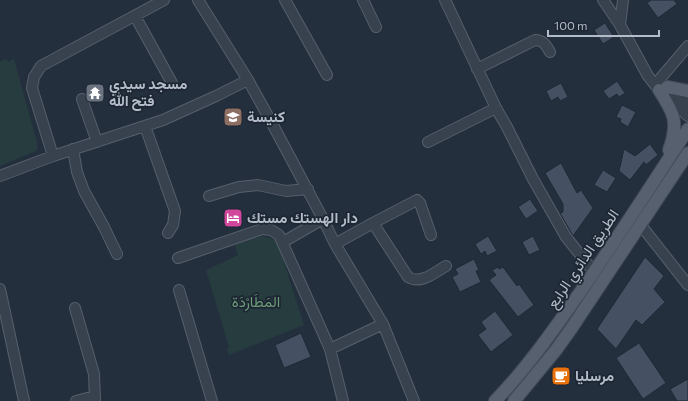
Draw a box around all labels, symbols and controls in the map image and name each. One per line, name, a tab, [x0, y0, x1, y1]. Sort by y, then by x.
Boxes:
scale bar	[548, 12, 659, 38]
text: 100 m	[554, 18, 588, 32]
place label: مسجد سيدي فتح الله	[109, 74, 187, 111]
temple icon: مسجد سيدي فتح الله	[84, 82, 106, 104]
school or university icon: كنيسة	[222, 106, 244, 128]
place label: كنيسة	[247, 107, 285, 126]
street label: الطريق الدائري الرابع	[542, 206, 626, 314]
hotel icon: دار الهستك مستك	[222, 207, 244, 229]
place label: دار الهستك مستك	[247, 208, 358, 227]
park label: المَطَارْدَة	[232, 292, 280, 311]
cafe icon: مرسليا	[550, 365, 572, 387]
place label: مرسليا	[575, 366, 614, 385]

